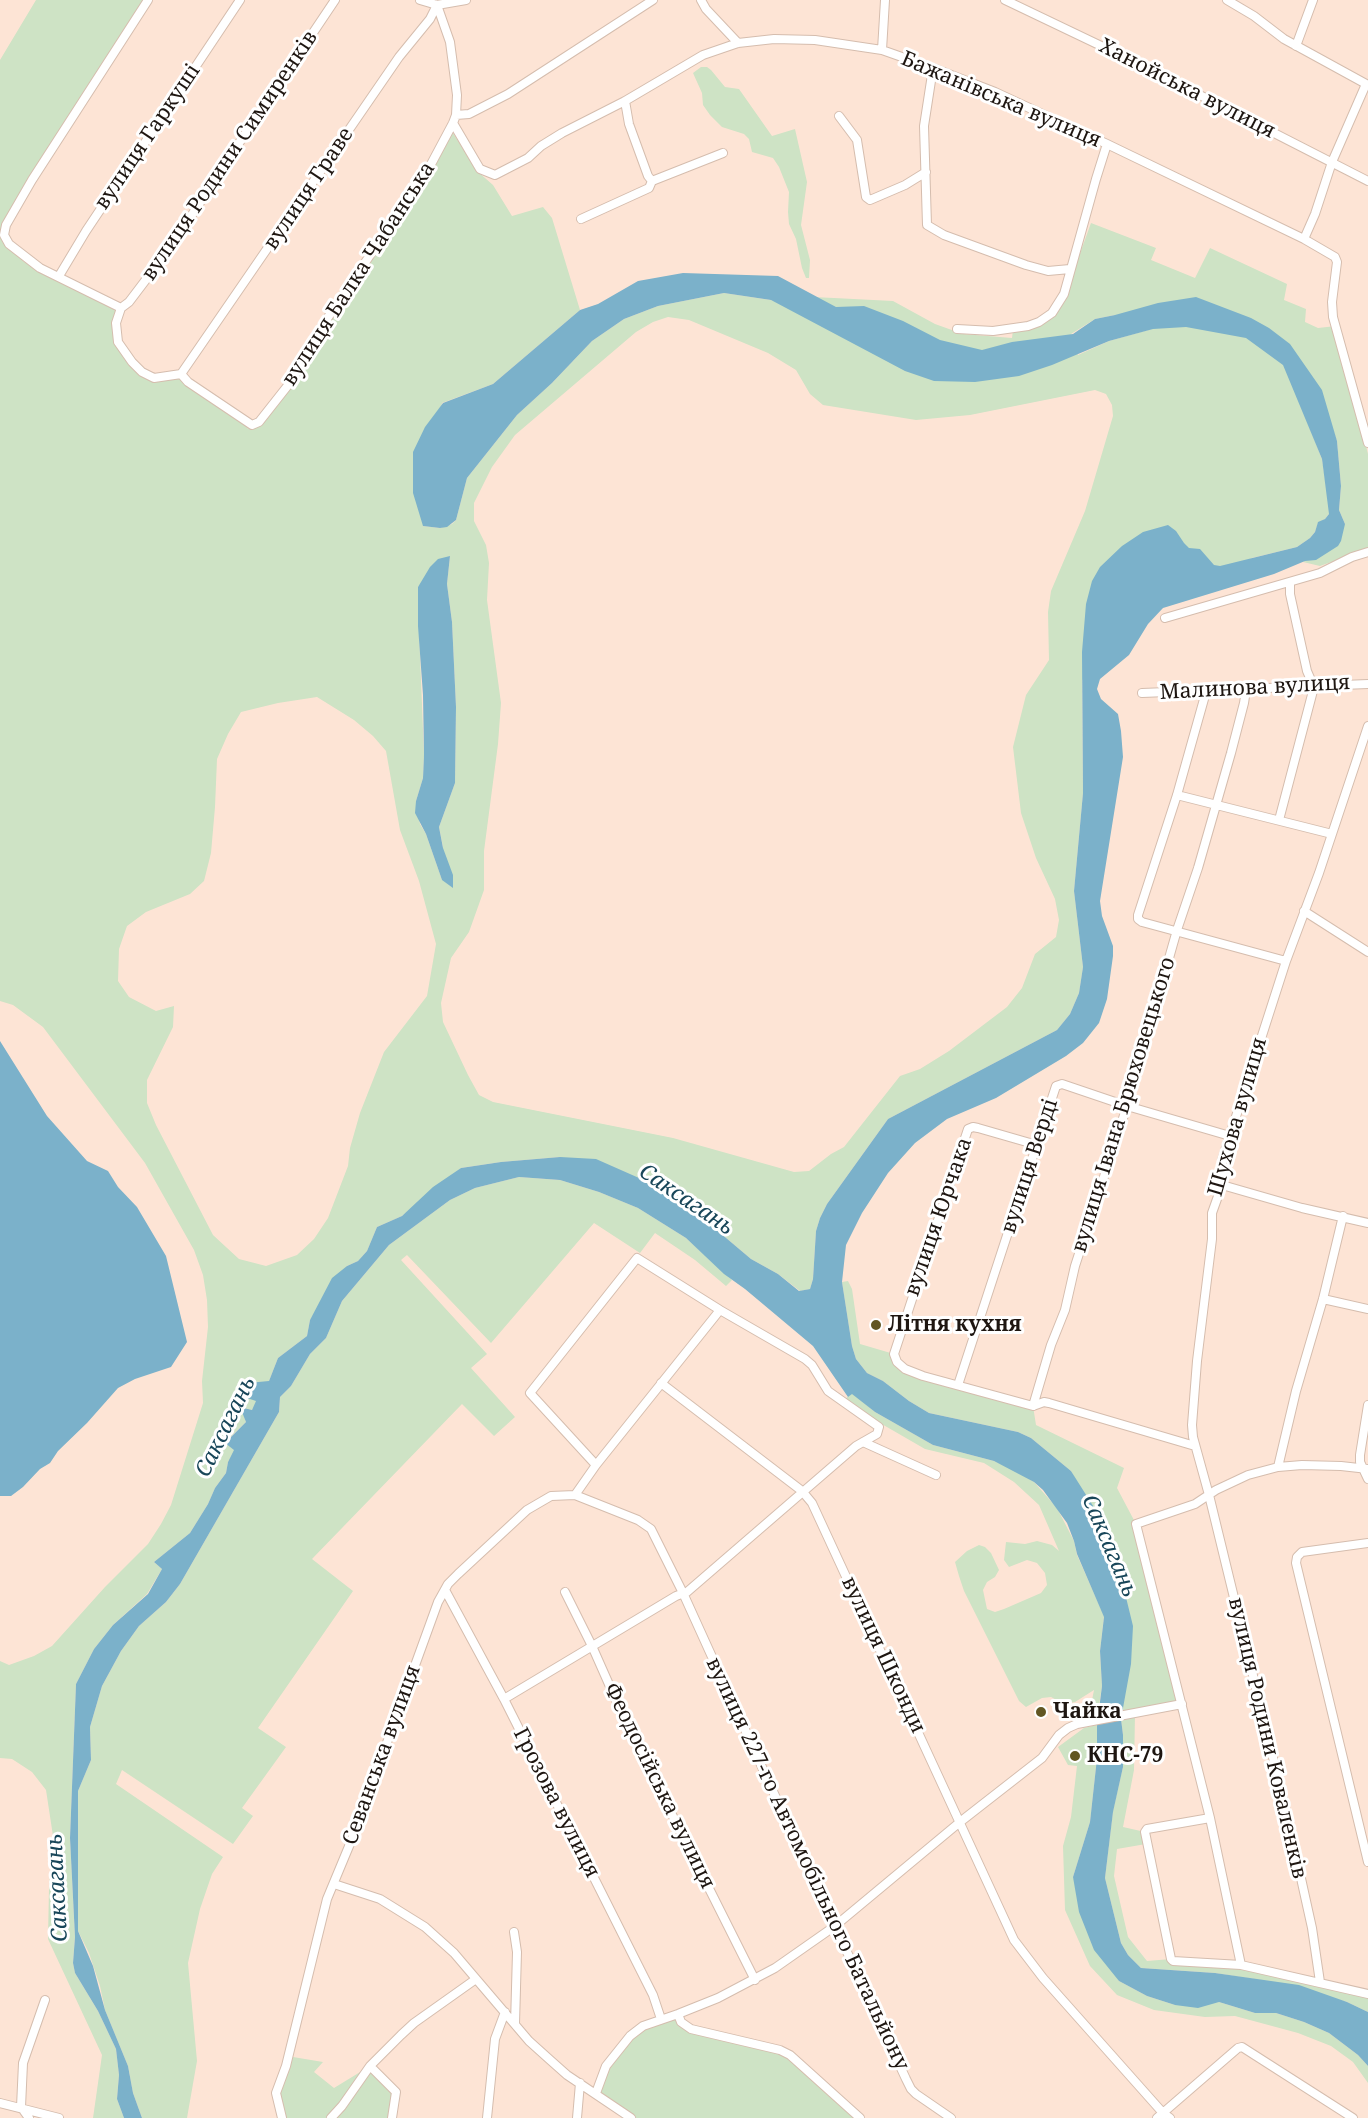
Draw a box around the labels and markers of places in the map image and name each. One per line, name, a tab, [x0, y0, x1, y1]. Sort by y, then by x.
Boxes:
place label: Літня кухня	[888, 1312, 1022, 1338]
marker: Літня кухня	[869, 1318, 883, 1332]
place label: Чайка	[1053, 1699, 1122, 1725]
marker: Чайка	[1034, 1705, 1048, 1719]
place label: КНС-79	[1087, 1743, 1163, 1769]
marker: КНС-79	[1068, 1749, 1082, 1763]

